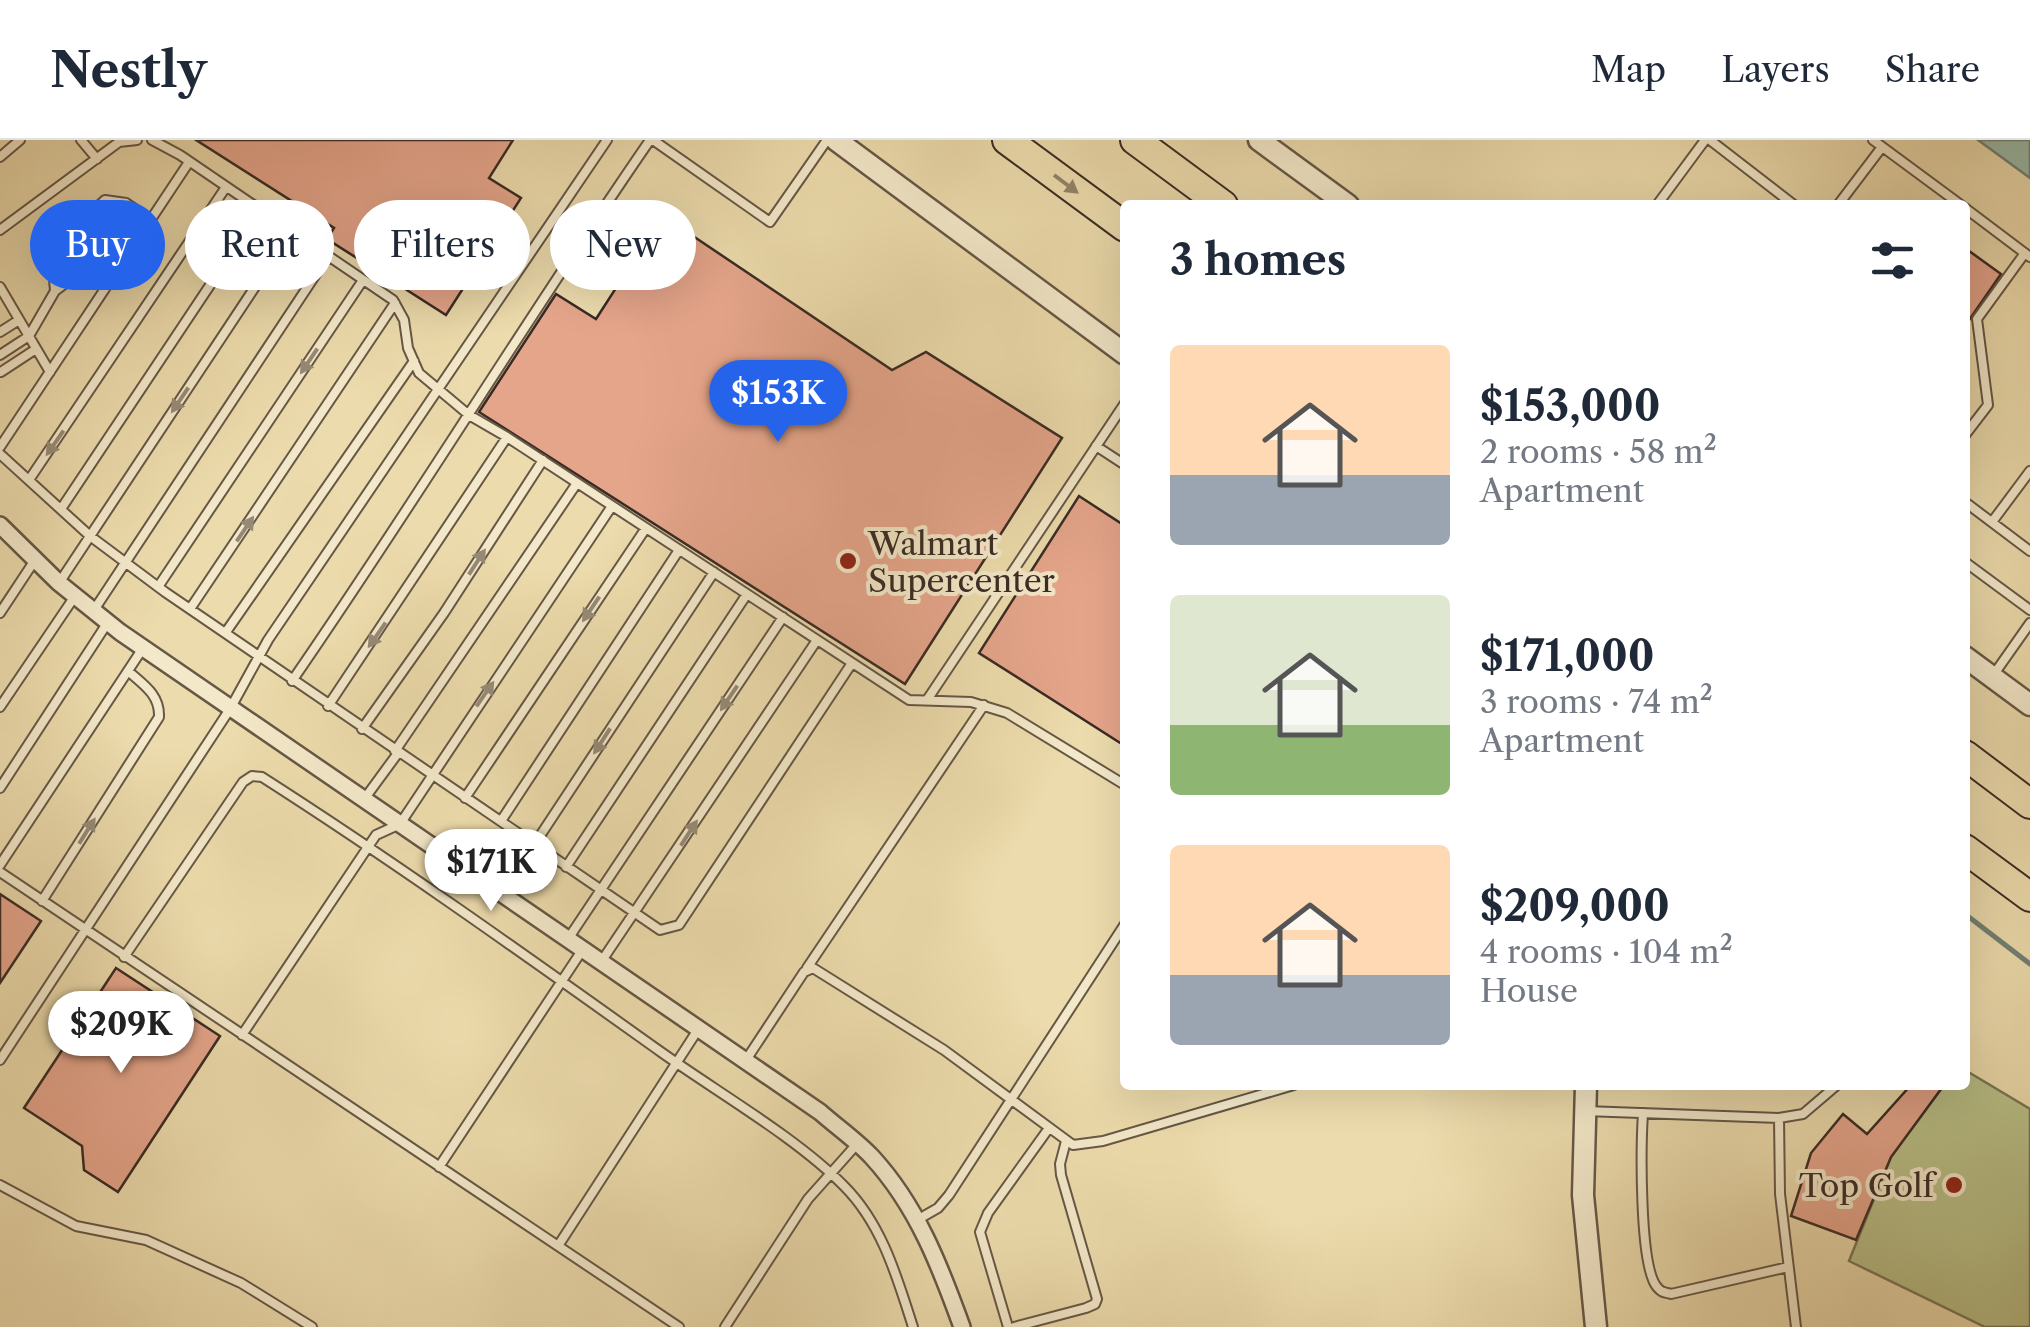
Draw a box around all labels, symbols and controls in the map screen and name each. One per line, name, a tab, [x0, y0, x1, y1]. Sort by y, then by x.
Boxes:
text: Nestly	[50, 40, 207, 99]
text: Map	[1591, 48, 1666, 91]
text: Layers	[1721, 48, 1830, 91]
text: Share	[1885, 48, 1980, 91]
one-way arrow	[1053, 173, 1079, 193]
chip: Buy	[30, 200, 165, 290]
chip: Rent	[185, 200, 334, 290]
chip: Filters	[354, 200, 530, 290]
chip: New	[550, 200, 696, 290]
icon: filters	[1865, 233, 1920, 288]
text: 3 homes	[1170, 234, 1346, 286]
one-way arrow	[300, 347, 318, 374]
pin: $153K	[708, 360, 848, 445]
text: $153K	[731, 373, 825, 412]
text: $153,000	[1480, 380, 1661, 432]
icon: home	[1250, 385, 1370, 505]
one-way arrow	[171, 387, 190, 414]
one-way arrow	[47, 429, 65, 456]
text: 2 rooms · 58 m²	[1480, 432, 1717, 471]
text: Apartment	[1480, 471, 1644, 510]
one-way arrow	[235, 515, 254, 542]
place label: Walmart Supercenter	[867, 524, 1056, 600]
one-way arrow	[467, 548, 485, 576]
marker: Walmart Supercenter	[837, 550, 859, 572]
one-way arrow	[583, 595, 601, 622]
one-way arrow	[368, 622, 387, 649]
text: $171,000	[1480, 630, 1654, 682]
icon: home	[1250, 635, 1370, 755]
one-way arrow	[475, 681, 494, 708]
text: 3 rooms · 74 m²	[1480, 682, 1713, 721]
one-way arrow	[720, 685, 738, 712]
text: Apartment	[1480, 721, 1644, 760]
one-way arrow	[594, 728, 612, 755]
one-way arrow	[77, 817, 95, 844]
one-way arrow	[680, 819, 698, 846]
pin: $171K	[421, 829, 561, 914]
text: $171K	[447, 842, 535, 881]
text: $209,000	[1480, 880, 1670, 932]
icon: home	[1250, 885, 1370, 1005]
text: 4 rooms · 104 m²	[1480, 932, 1733, 971]
text: House	[1480, 971, 1578, 1010]
pin: $209K	[51, 991, 191, 1076]
text: $209K	[70, 1004, 172, 1043]
place label: Top Golf	[1799, 1166, 1938, 1205]
marker: Top Golf	[1943, 1174, 1965, 1196]

